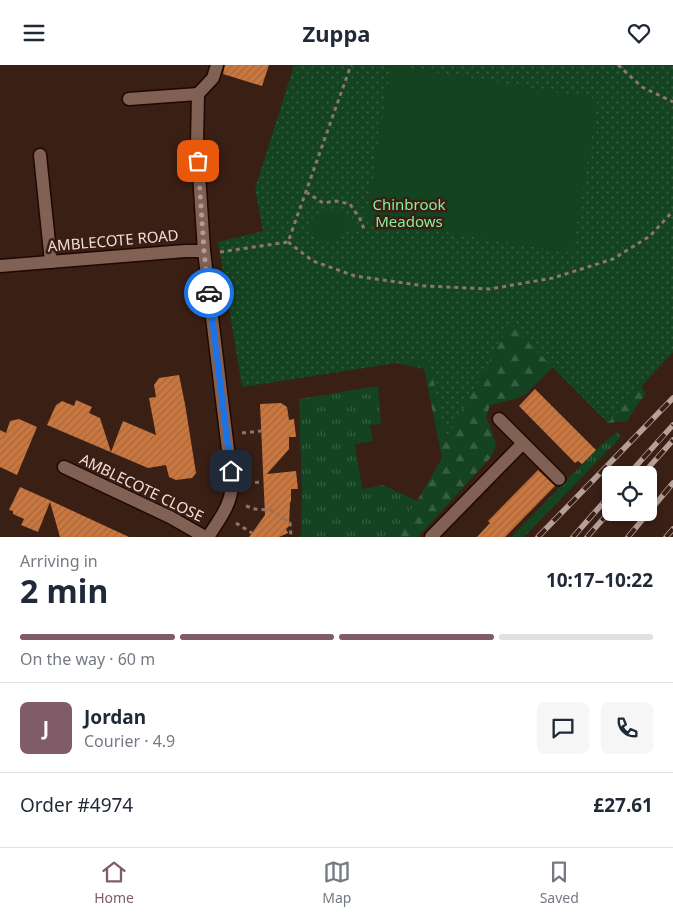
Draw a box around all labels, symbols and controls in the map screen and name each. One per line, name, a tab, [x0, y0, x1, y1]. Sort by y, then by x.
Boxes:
text: Zuppa	[302, 18, 371, 48]
icon: menu	[20, 19, 48, 47]
icon: heart	[625, 19, 653, 47]
pin	[177, 140, 219, 182]
icon: bag	[184, 147, 212, 175]
park label: Chinbrook Meadows	[372, 194, 446, 231]
street label: AMBLECOTE ROAD	[47, 224, 179, 256]
courier	[184, 268, 234, 318]
icon: car	[195, 279, 223, 307]
street label: AMBLECOTE CLOSE	[77, 448, 207, 526]
pin	[210, 450, 252, 492]
icon: home	[217, 457, 245, 485]
map controls	[602, 466, 657, 521]
button: locate	[602, 466, 657, 521]
text: Arriving in	[20, 550, 98, 572]
text: 10:17–10:22	[546, 567, 653, 593]
text: 2 min	[20, 569, 108, 612]
text: On the way · 60 m	[20, 648, 155, 670]
button: chat	[537, 702, 589, 754]
button: phone	[601, 702, 653, 754]
text: Jordan	[84, 704, 146, 730]
text: J	[43, 715, 49, 741]
text: Courier · 4.9	[84, 730, 175, 752]
text: Order #4974	[20, 792, 133, 818]
text: £27.61	[593, 792, 653, 818]
tab: Home	[94, 858, 134, 907]
tab: Map	[322, 858, 351, 907]
tab: Saved	[540, 858, 579, 907]

